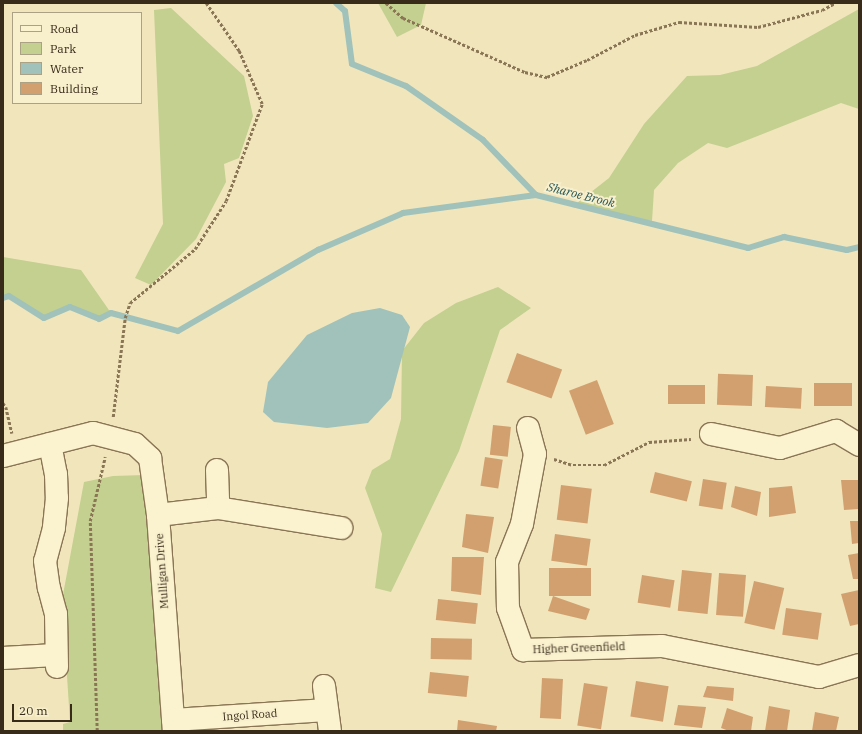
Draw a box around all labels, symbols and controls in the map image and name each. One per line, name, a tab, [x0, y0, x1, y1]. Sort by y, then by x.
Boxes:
legend	[12, 12, 142, 104]
text: Road	[50, 21, 79, 36]
text: Park	[50, 41, 76, 56]
text: Water	[50, 61, 83, 76]
text: Building	[50, 81, 98, 96]
water label: Sharoe Brook	[546, 180, 616, 210]
street label: Mulligan Drive	[153, 533, 171, 609]
street label: Higher Greenfield	[532, 640, 626, 656]
scale bar	[14, 696, 74, 722]
text: 20 m	[19, 703, 48, 718]
street label: Ingol Road	[222, 706, 278, 724]

